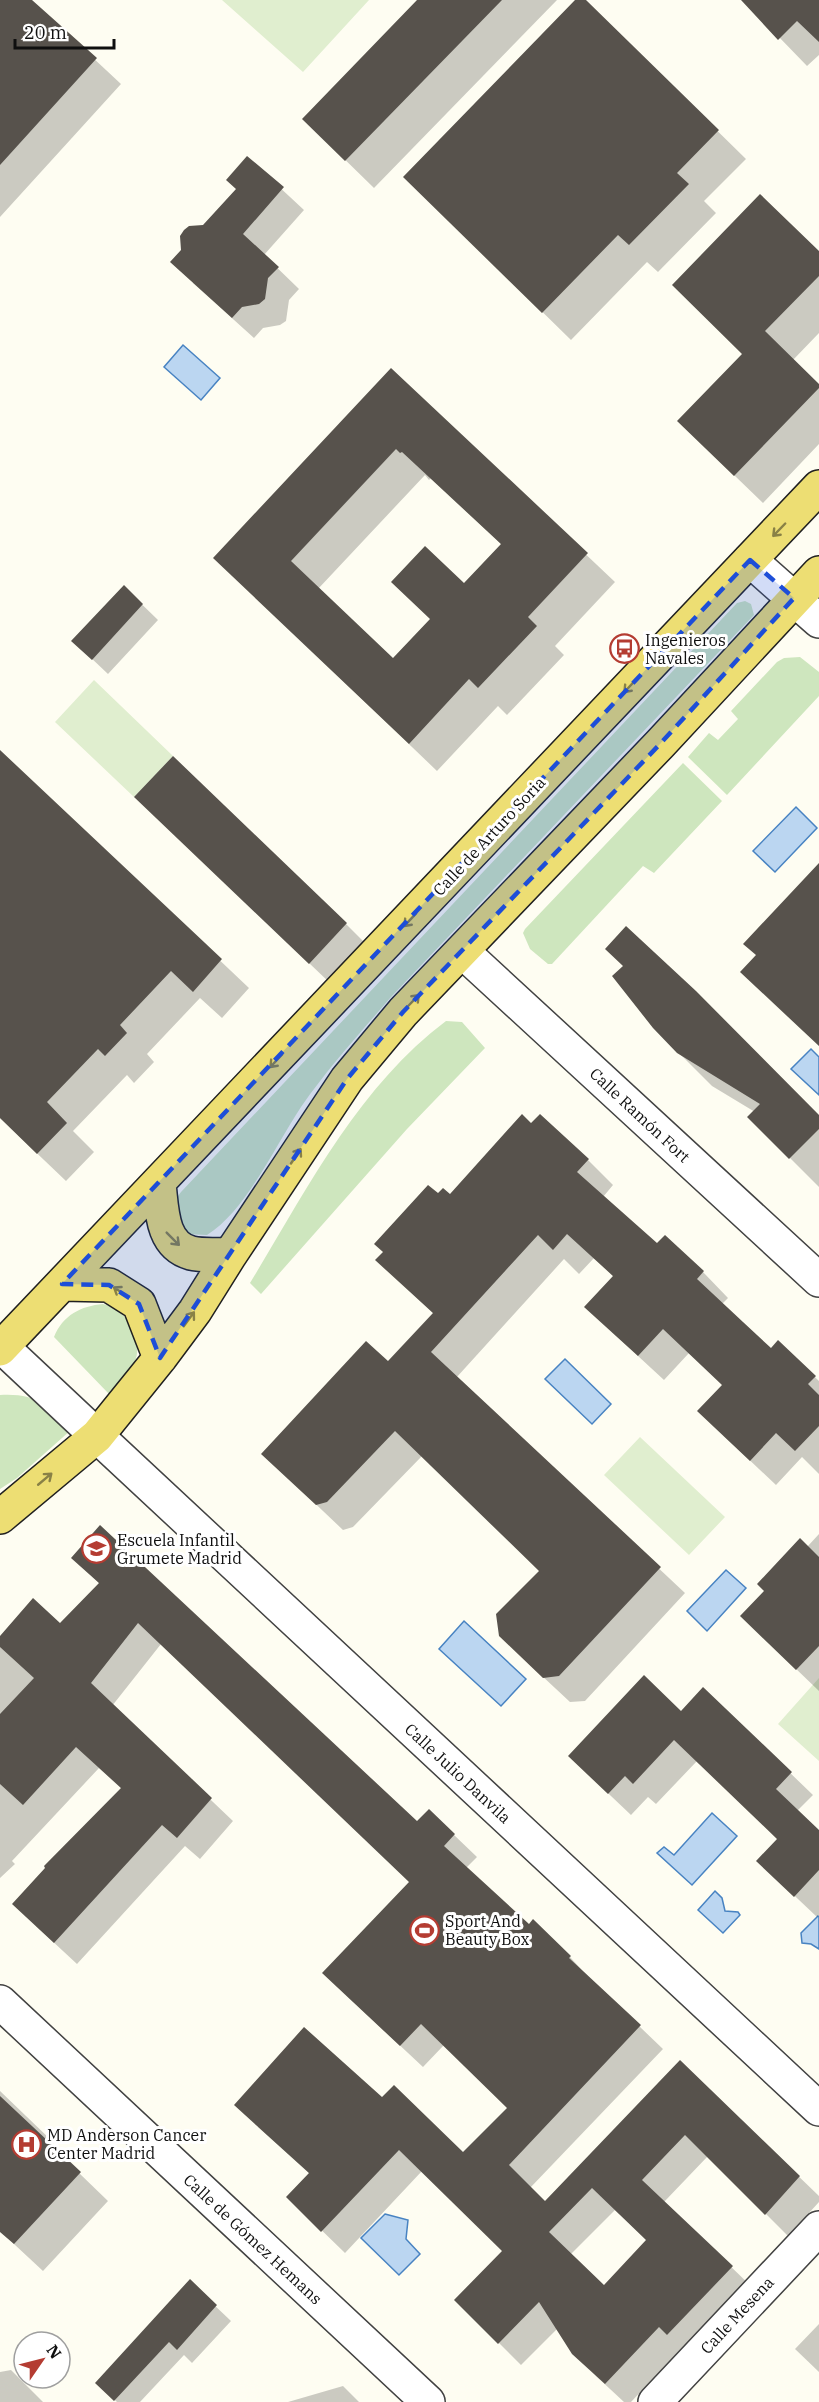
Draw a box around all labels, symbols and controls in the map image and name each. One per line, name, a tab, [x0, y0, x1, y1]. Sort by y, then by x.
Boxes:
scale bar	[15, 12, 114, 50]
text: 20 m	[24, 21, 67, 44]
one-way arrow	[772, 522, 786, 537]
place label: Ingenieros Navales	[645, 630, 726, 668]
bus stop icon: Ingenieros Navales	[608, 633, 640, 665]
one-way arrow	[623, 679, 637, 694]
street label: Calle de Arturo Soria	[429, 772, 550, 900]
one-way arrow	[402, 912, 417, 927]
one-way arrow	[406, 994, 420, 1009]
one-way arrow	[268, 1054, 283, 1069]
street label: Calle Ramón Fort	[586, 1063, 695, 1167]
one-way arrow	[289, 1148, 302, 1165]
one-way arrow	[166, 1231, 181, 1246]
one-way arrow	[112, 1286, 129, 1299]
one-way arrow	[183, 1312, 195, 1328]
one-way arrow	[37, 1473, 53, 1486]
place label: Escuela Infantil Grumete Madrid	[117, 1530, 242, 1568]
school or university icon: Escuela Infantil Grumete Madrid	[80, 1533, 112, 1565]
street label: Calle Julio Danvila	[401, 1719, 515, 1827]
place label: Sport And Beauty Box	[445, 1911, 529, 1949]
sports icon: Sport And Beauty Box	[408, 1914, 440, 1946]
place label: MD Anderson Cancer Center Madrid	[47, 2125, 206, 2163]
hospital icon: MD Anderson Cancer Center Madrid	[10, 2128, 42, 2160]
street label: Calle de Gómez Hemans	[180, 2170, 326, 2308]
street label: Calle Mesena	[696, 2272, 778, 2358]
north arrow	[12, 2330, 72, 2390]
text: N	[42, 2340, 66, 2362]

